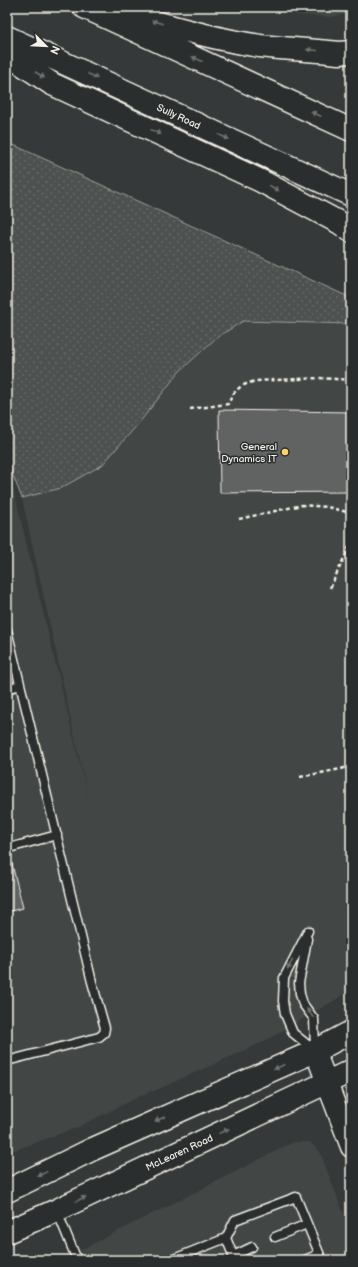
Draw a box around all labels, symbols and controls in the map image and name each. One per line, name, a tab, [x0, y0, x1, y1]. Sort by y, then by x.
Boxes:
one-way arrow	[151, 19, 163, 25]
north arrow	[26, 26, 66, 66]
text: N	[47, 43, 62, 56]
one-way arrow	[306, 47, 318, 54]
one-way arrow	[192, 56, 203, 62]
one-way arrow	[34, 71, 45, 79]
one-way arrow	[88, 74, 100, 80]
street label: Sully Road	[155, 102, 203, 132]
one-way arrow	[310, 111, 321, 117]
one-way arrow	[151, 129, 162, 135]
one-way arrow	[219, 134, 231, 140]
one-way arrow	[268, 184, 280, 191]
place label: General Dynamics IT	[221, 441, 277, 465]
marker: General Dynamics IT	[280, 447, 290, 457]
one-way arrow	[287, 960, 293, 971]
one-way arrow	[306, 1008, 314, 1018]
one-way arrow	[273, 1063, 285, 1070]
one-way arrow	[154, 1116, 166, 1122]
one-way arrow	[218, 1128, 229, 1134]
street label: McLearen Road	[144, 1132, 215, 1174]
one-way arrow	[36, 1171, 48, 1177]
one-way arrow	[75, 1196, 87, 1202]

